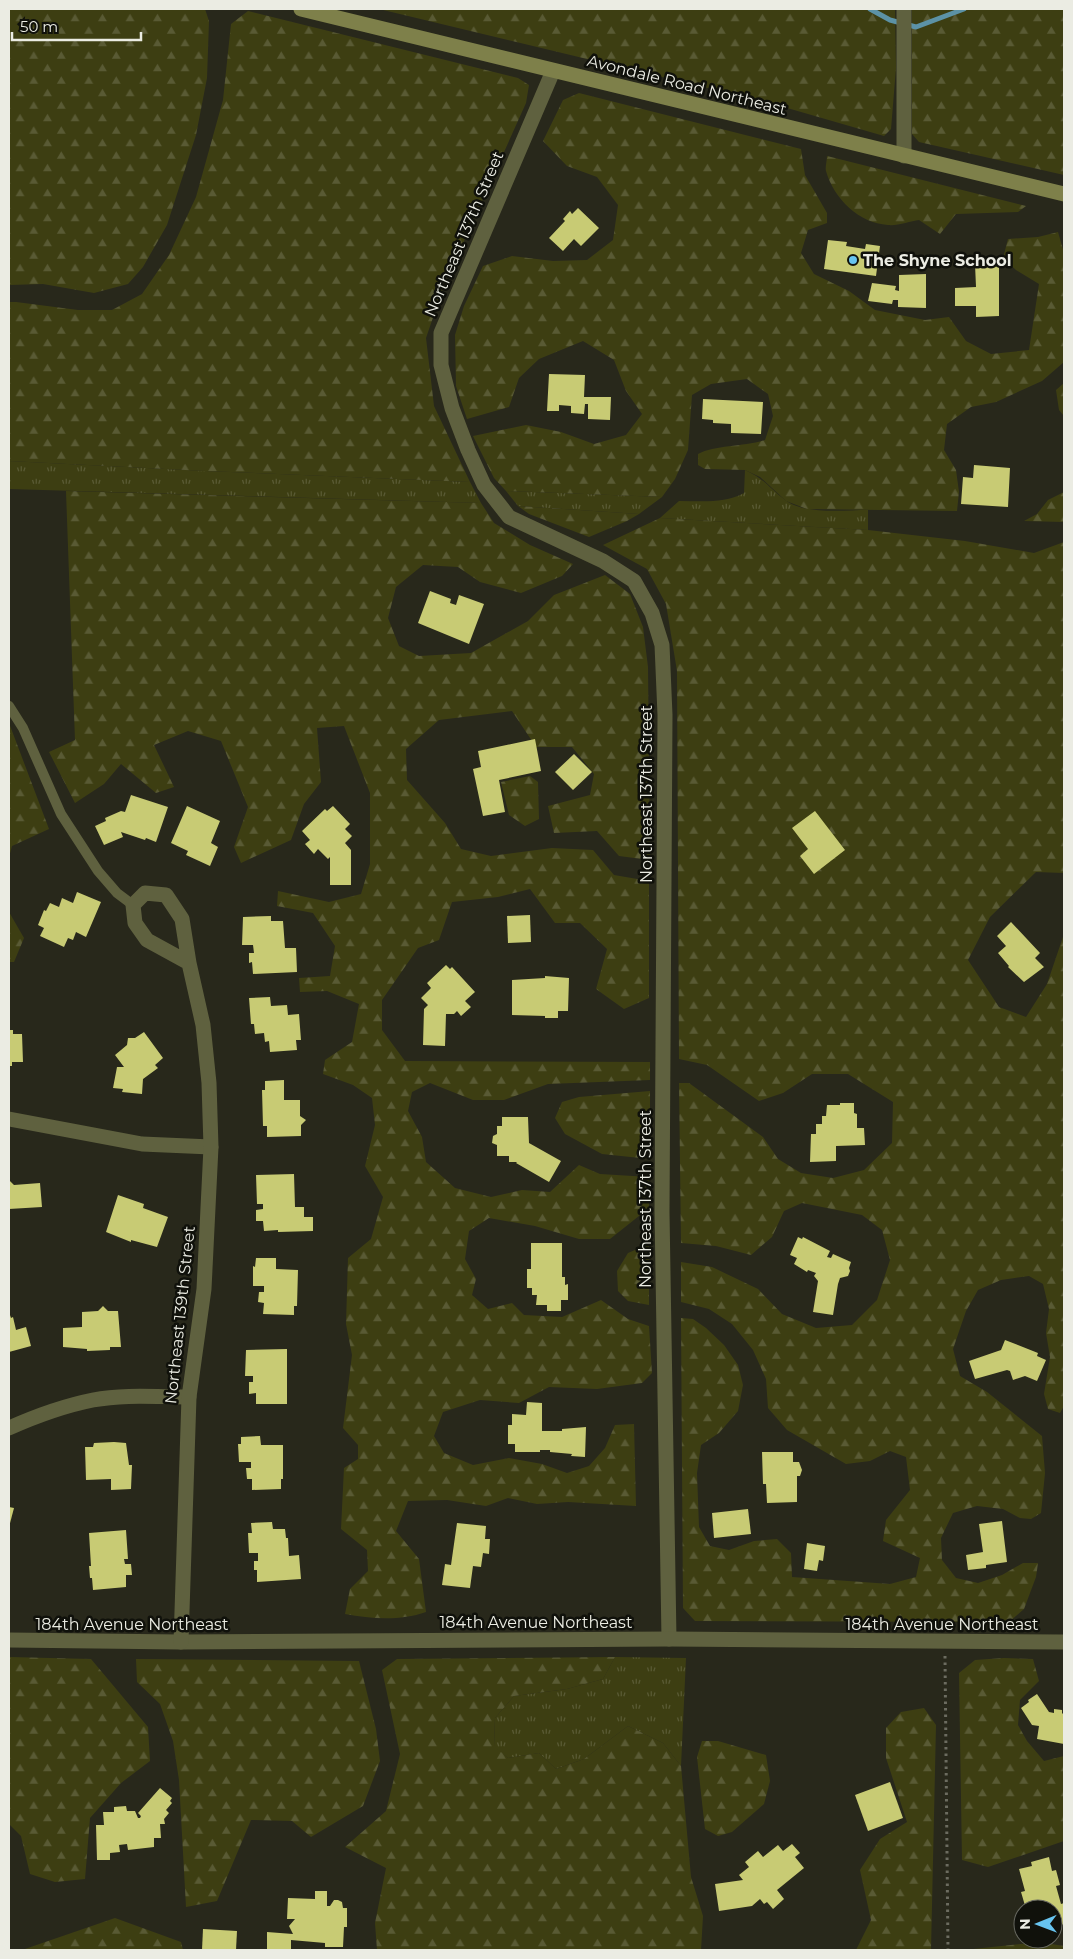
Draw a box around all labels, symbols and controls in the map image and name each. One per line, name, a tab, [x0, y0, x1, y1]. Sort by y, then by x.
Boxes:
scale bar	[12, 10, 141, 42]
text: 50 m	[20, 17, 58, 36]
street label: Avondale Road Northeast	[585, 51, 789, 119]
street label: Northeast 137th Street	[420, 148, 508, 320]
place label: The Shyne School	[863, 251, 1012, 270]
marker: The Shyne School	[847, 254, 859, 266]
street label: Northeast 137th Street	[637, 704, 656, 883]
street label: Northeast 137th Street	[636, 1109, 655, 1288]
street label: Northeast 139th Street	[161, 1225, 199, 1405]
street label: 184th Avenue Northeast	[440, 1613, 633, 1632]
street label: 184th Avenue Northeast	[36, 1615, 229, 1634]
street label: 184th Avenue Northeast	[846, 1615, 1039, 1634]
north arrow	[1013, 1899, 1063, 1949]
text: N	[1016, 1918, 1034, 1930]

